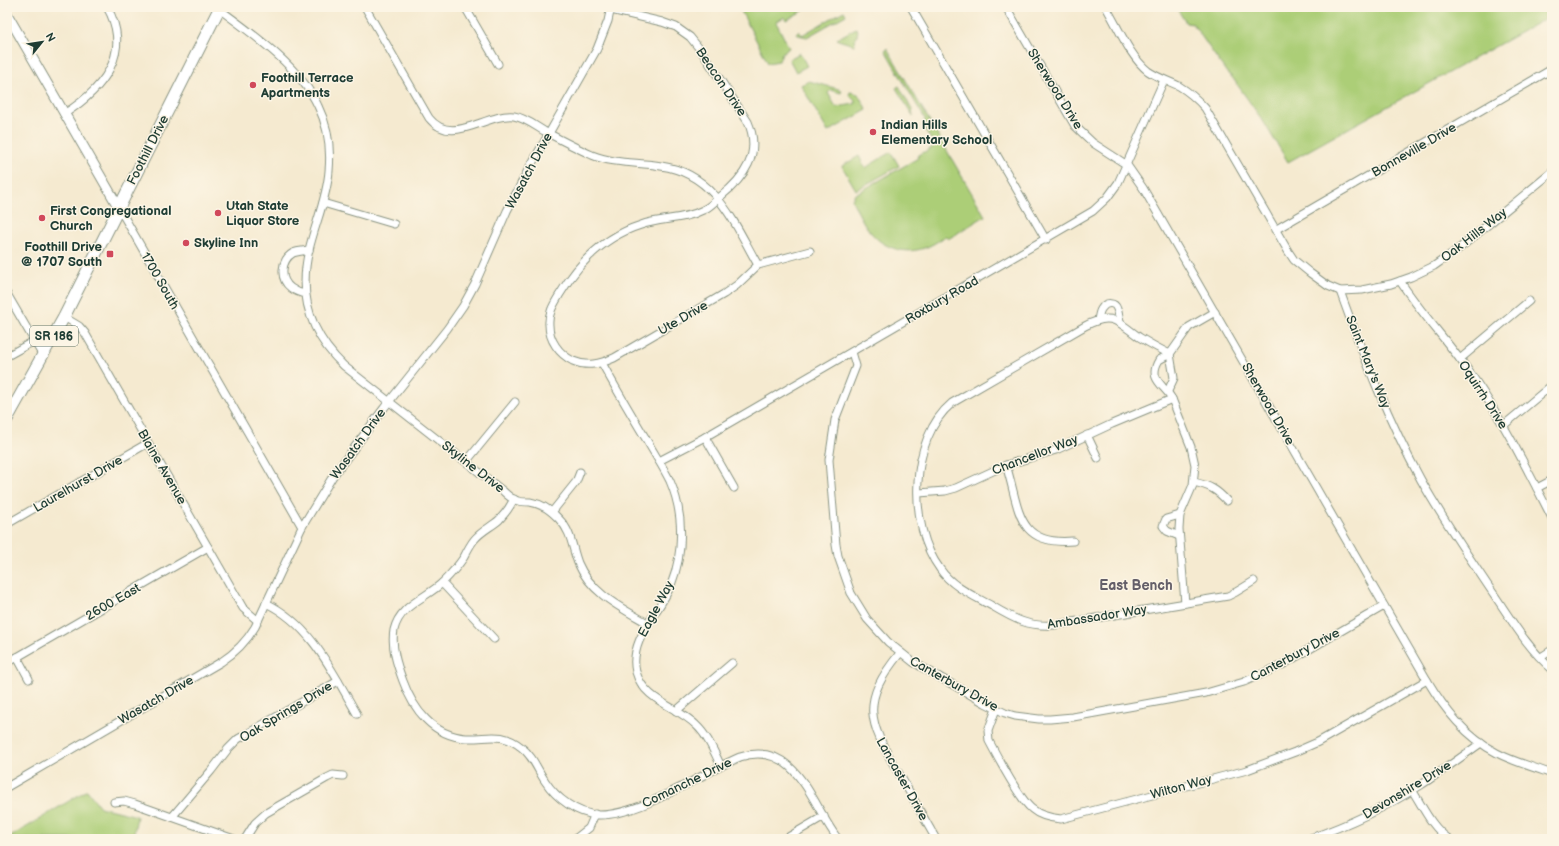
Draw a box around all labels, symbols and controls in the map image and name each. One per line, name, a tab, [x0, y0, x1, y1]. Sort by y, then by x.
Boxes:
north arrow	[22, 22, 62, 62]
text: N	[43, 30, 58, 44]
street label: Beacon Drive	[692, 44, 750, 120]
street label: Sherwood Drive	[1024, 46, 1086, 133]
place label: Foothill Terrace Apartments	[260, 70, 354, 101]
marker: Foothill Terrace Apartments	[248, 80, 258, 90]
street label: Foothill Drive	[124, 112, 173, 188]
place label: Indian Hills Elementary School	[881, 117, 992, 148]
street label: Bonneville Drive	[1369, 119, 1460, 181]
marker: Indian Hills Elementary School	[868, 127, 878, 137]
street label: Wasatch Drive	[502, 130, 556, 212]
place label: Utah State Liquor Store	[226, 198, 300, 229]
place label: First Congregational Church	[50, 203, 171, 234]
street label: Oak Hills Way	[1438, 204, 1510, 266]
marker: Utah State Liquor Store	[213, 208, 223, 218]
marker: First Congregational Church	[37, 213, 47, 223]
place label: Skyline Inn	[194, 235, 258, 251]
marker: Skyline Inn	[181, 238, 191, 248]
place label: Foothill Drive @ 1707 South	[21, 239, 103, 270]
marker: Foothill Drive @ 1707 South	[105, 249, 115, 259]
street label: 1700 South	[137, 250, 183, 312]
street label: Roxbury Road	[902, 273, 982, 327]
street label: Ute Drive	[655, 297, 711, 339]
street label: Saint Mary's Way	[1342, 313, 1394, 411]
road number: SR 186	[30, 326, 78, 346]
street label: Oquirrh Drive	[1455, 358, 1511, 432]
street label: Sherwood Drive	[1238, 360, 1298, 448]
street label: Wasatch Drive	[327, 405, 389, 483]
street label: Blaine Avenue	[134, 426, 190, 508]
street label: Chancellor Way	[990, 431, 1080, 479]
street label: Skyline Drive	[438, 437, 508, 497]
street label: Laurelhurst Drive	[31, 452, 126, 516]
district label: East Bench	[1099, 577, 1173, 594]
street label: Eagle Way	[635, 578, 678, 640]
street label: 2600 East	[83, 580, 143, 624]
street label: Ambassador Way	[1046, 601, 1148, 633]
street label: Canterbury Drive	[1248, 625, 1343, 685]
street label: Canterbury Drive	[907, 653, 1001, 715]
street label: Wasatch Drive	[116, 672, 197, 728]
street label: Oak Springs Drive	[237, 678, 335, 746]
street label: Lancaster Drive	[873, 735, 932, 824]
street label: Comanche Drive	[639, 754, 735, 812]
street label: Devonshire Drive	[1360, 757, 1454, 823]
street label: Wilton Way	[1149, 771, 1214, 803]

